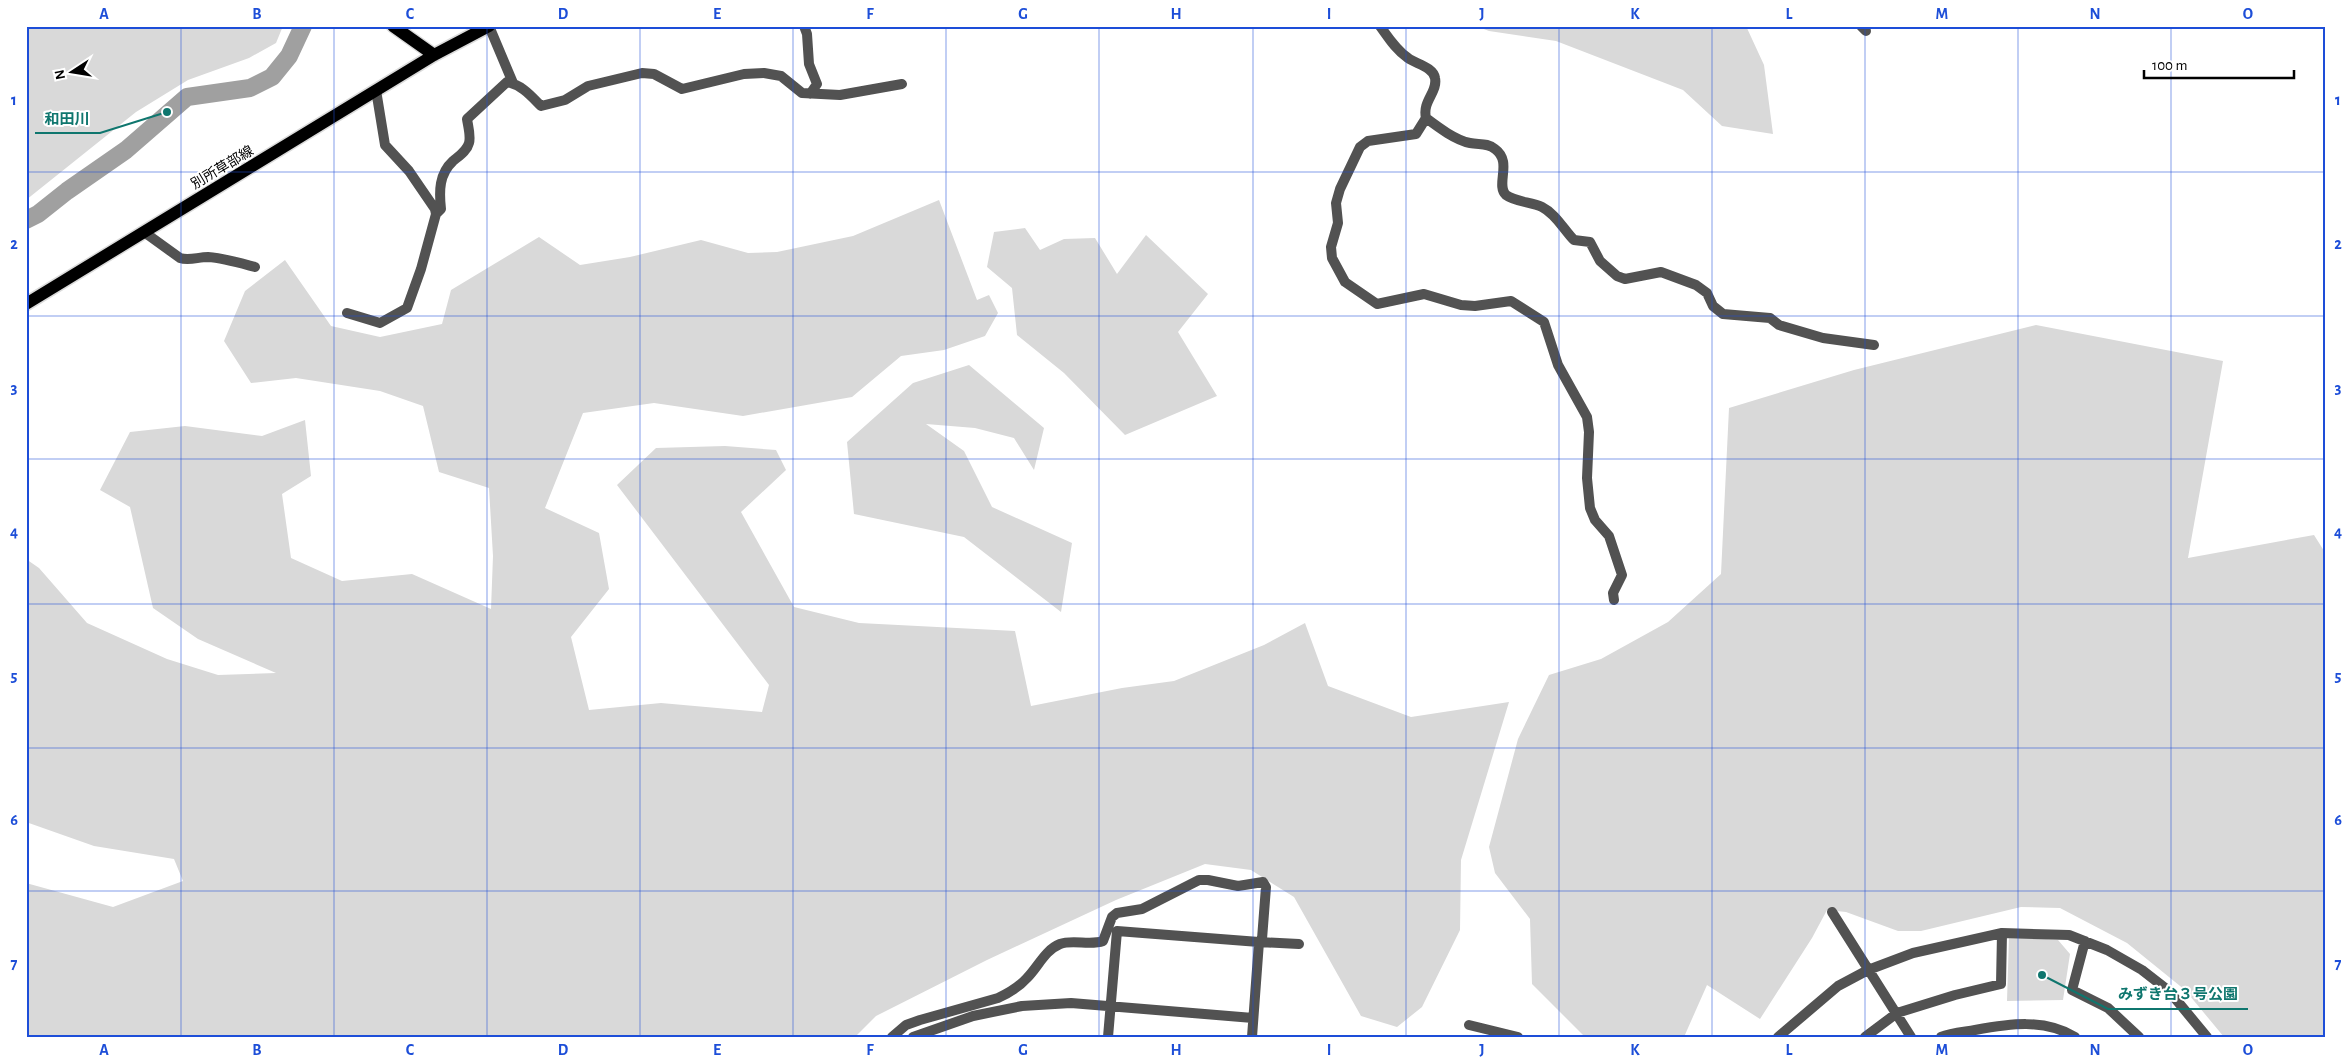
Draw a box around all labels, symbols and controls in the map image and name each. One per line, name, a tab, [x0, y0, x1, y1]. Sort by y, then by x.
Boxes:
text: A	[99, 6, 109, 22]
text: B	[252, 6, 262, 22]
text: C	[406, 6, 415, 22]
text: D	[558, 6, 569, 22]
text: E	[713, 6, 721, 22]
text: F	[866, 6, 874, 22]
text: G	[1018, 6, 1028, 22]
text: H	[1170, 6, 1182, 22]
text: I	[1327, 6, 1331, 22]
text: J	[1479, 6, 1485, 22]
text: K	[1630, 6, 1640, 22]
text: L	[1786, 6, 1793, 22]
text: M	[1936, 6, 1948, 22]
text: N	[2089, 6, 2101, 22]
text: O	[2243, 6, 2253, 22]
north arrow	[48, 48, 98, 98]
scale bar	[2144, 48, 2294, 80]
text: 100 m	[2152, 58, 2187, 73]
text: N	[52, 68, 68, 81]
text: 1	[11, 92, 17, 108]
text: 1	[2335, 92, 2341, 108]
callout: 和田川	[35, 103, 100, 133]
text: 和田川	[44, 111, 90, 127]
street label: 別所草部線	[188, 143, 256, 192]
text: 2	[10, 236, 18, 252]
text: 2	[2334, 236, 2342, 252]
text: 3	[11, 380, 18, 396]
text: 3	[2335, 380, 2342, 396]
text: 4	[10, 524, 18, 540]
text: 4	[2334, 524, 2342, 540]
text: 5	[11, 668, 18, 684]
text: 5	[2335, 668, 2342, 684]
text: 6	[10, 812, 18, 828]
text: 6	[2334, 812, 2342, 828]
text: 7	[11, 956, 18, 972]
text: 7	[2335, 956, 2342, 972]
callout: みずき台３号公園	[2108, 979, 2248, 1009]
text: みずき台３号公園	[2118, 986, 2238, 1002]
text: A	[99, 1042, 109, 1058]
text: B	[252, 1042, 262, 1058]
text: C	[406, 1042, 415, 1058]
text: D	[558, 1042, 569, 1058]
text: E	[713, 1042, 721, 1058]
text: F	[866, 1042, 874, 1058]
text: G	[1018, 1042, 1028, 1058]
text: H	[1170, 1042, 1182, 1058]
text: I	[1327, 1042, 1331, 1058]
text: J	[1479, 1042, 1485, 1058]
text: K	[1630, 1042, 1640, 1058]
text: L	[1786, 1042, 1793, 1058]
text: M	[1936, 1042, 1948, 1058]
text: N	[2089, 1042, 2101, 1058]
text: O	[2243, 1042, 2253, 1058]

